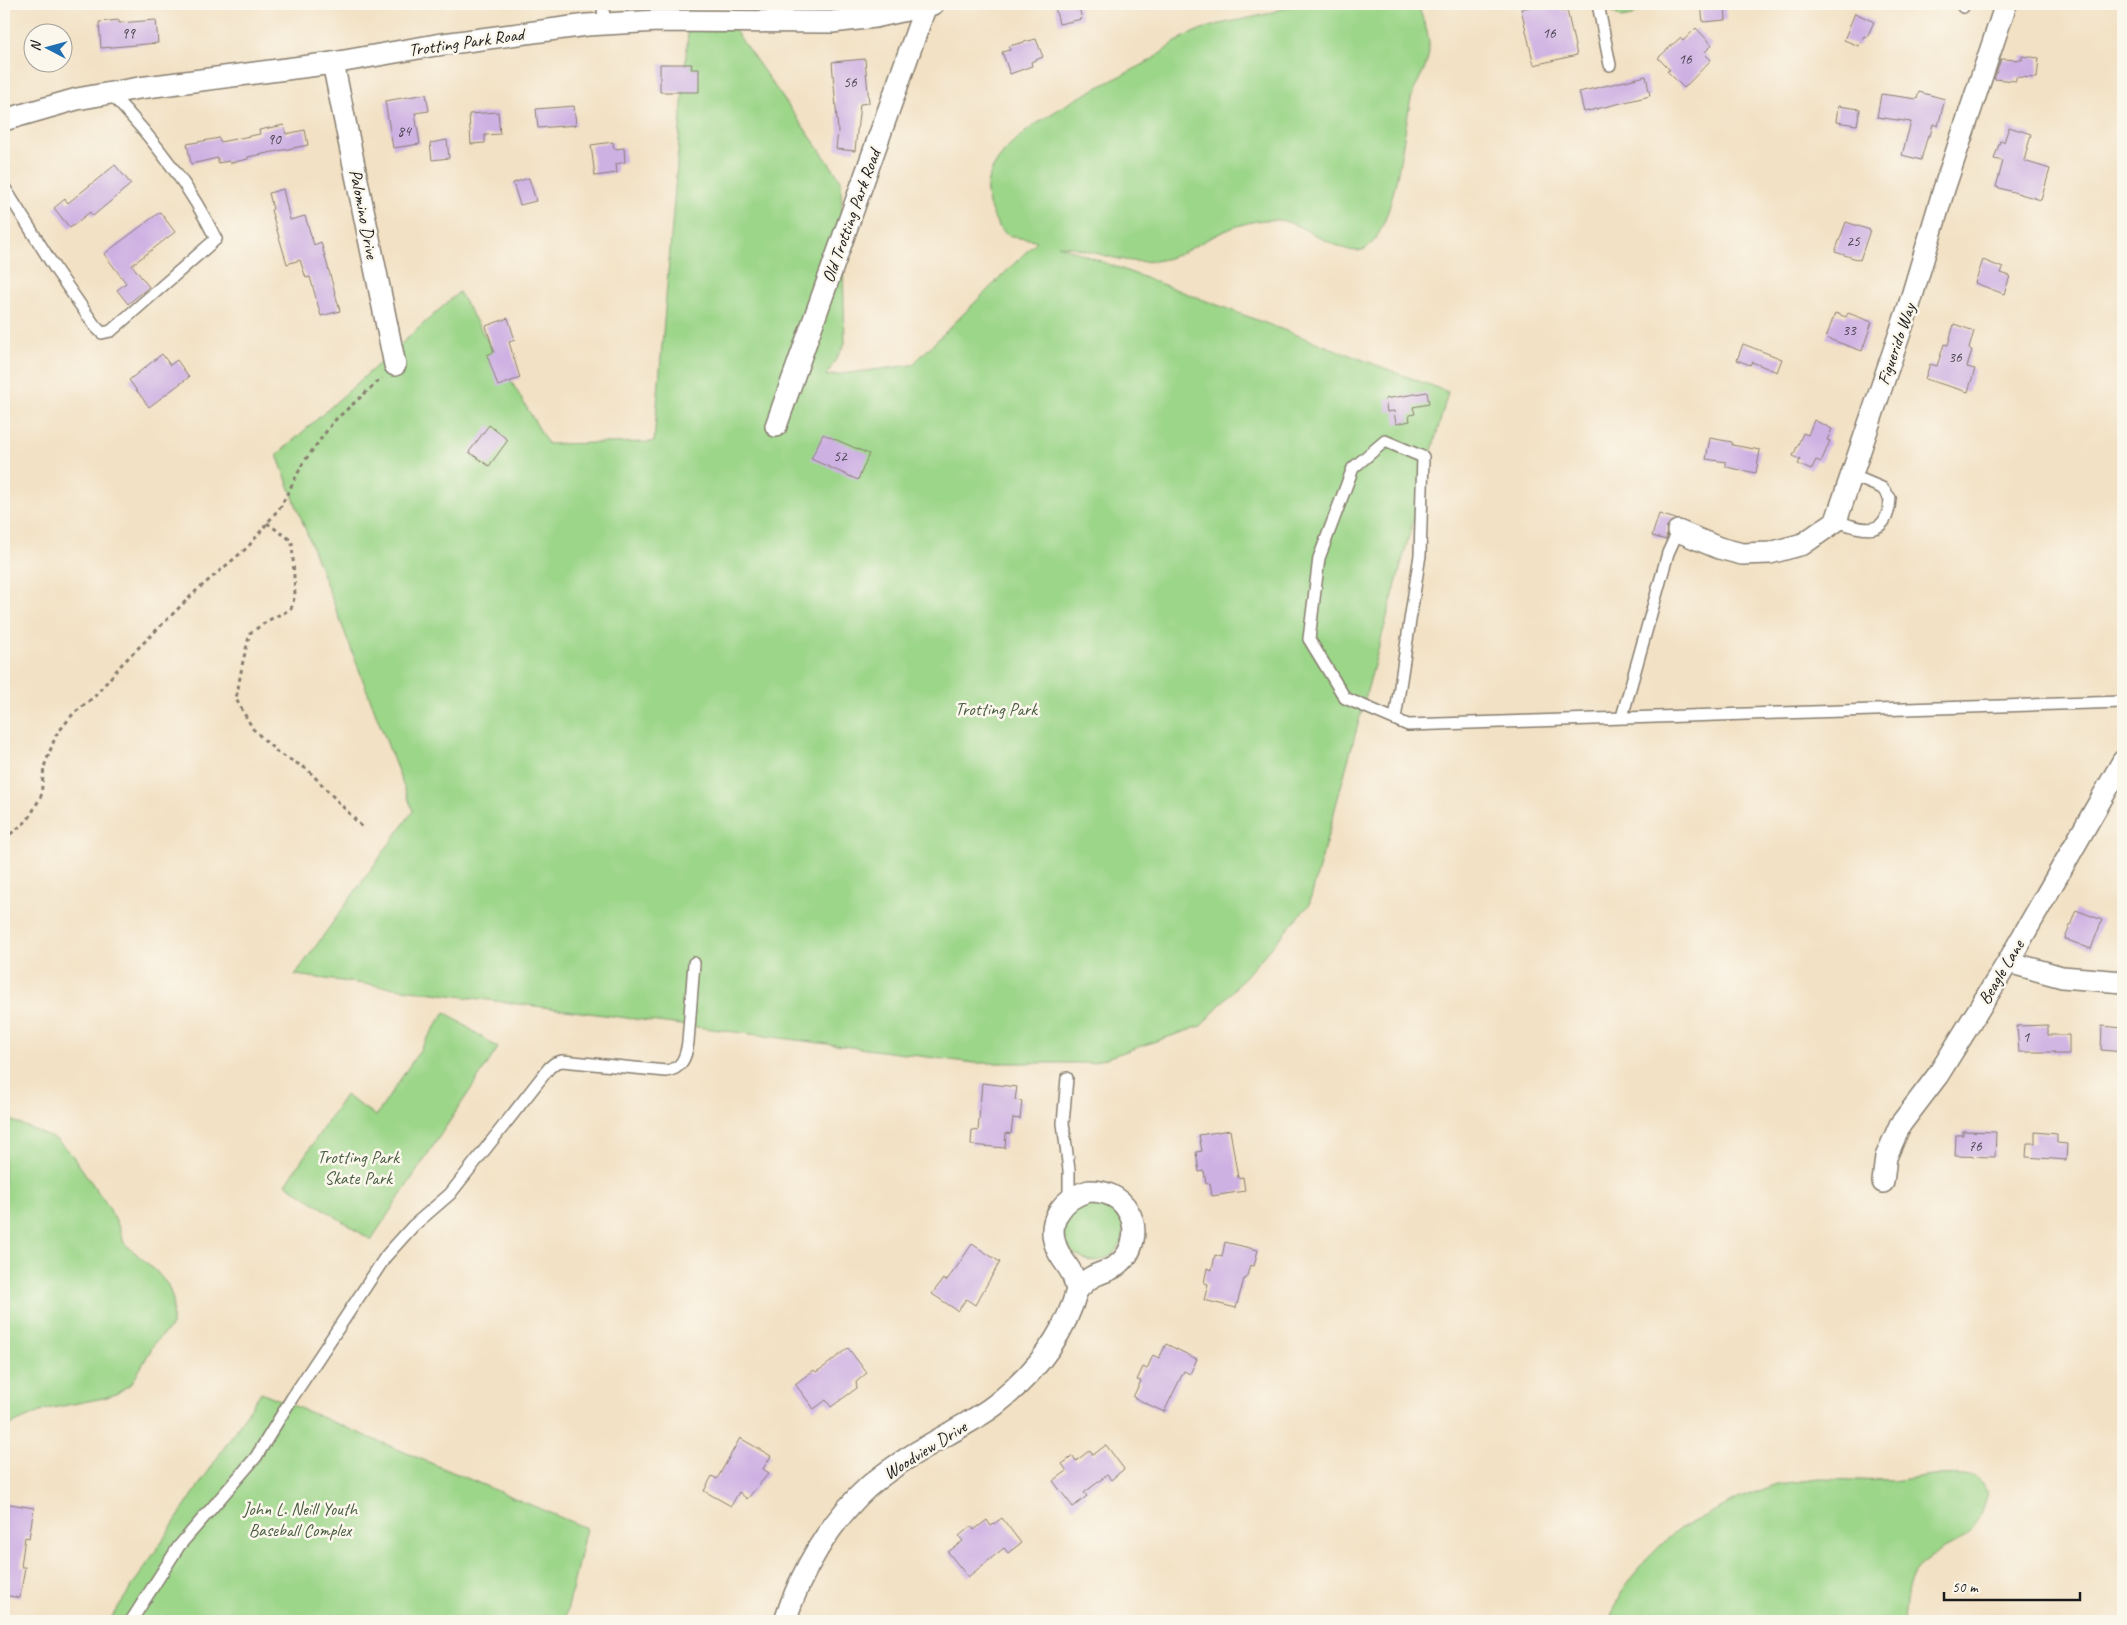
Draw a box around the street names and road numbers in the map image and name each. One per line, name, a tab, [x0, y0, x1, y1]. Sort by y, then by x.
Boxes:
street label: Trotting Park Road	[407, 23, 528, 61]
street label: Old Trotting Park Road	[817, 144, 886, 286]
street label: Palomino Drive	[345, 168, 384, 262]
street label: Figuerido Way	[1872, 299, 1921, 388]
street label: Beagle Lane	[1973, 935, 2029, 1008]
street label: Woodview Drive	[879, 1415, 972, 1484]

